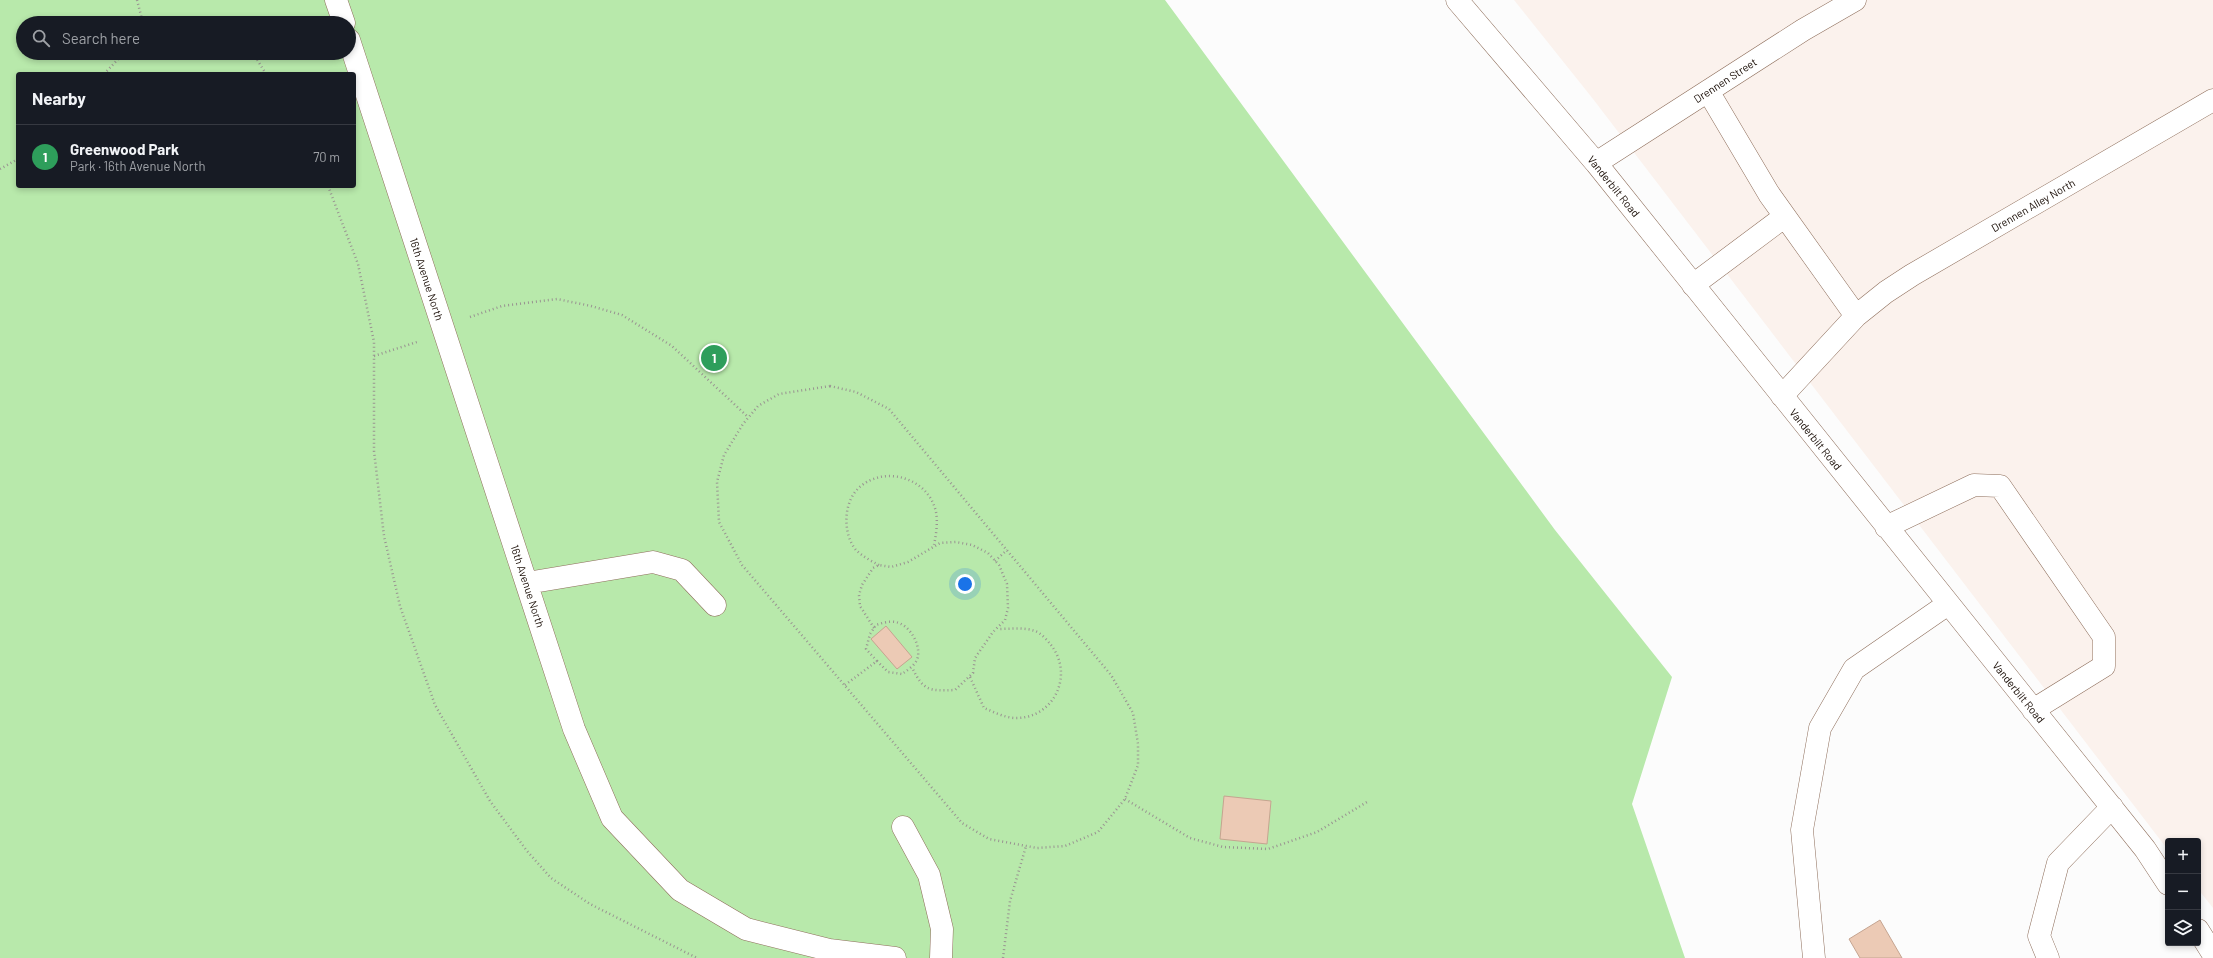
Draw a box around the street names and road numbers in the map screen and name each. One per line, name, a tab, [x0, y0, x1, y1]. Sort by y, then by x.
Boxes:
street label: Drennen Street	[1691, 55, 1759, 105]
street label: Vanderbilt Road	[1585, 153, 1643, 219]
street label: Drennen Alley North	[1989, 176, 2077, 234]
street label: 16th Avenue North	[407, 236, 447, 322]
street label: Vanderbilt Road	[1787, 406, 1845, 472]
street label: 16th Avenue North	[508, 543, 548, 629]
street label: Vanderbilt Road	[1990, 659, 2048, 725]

